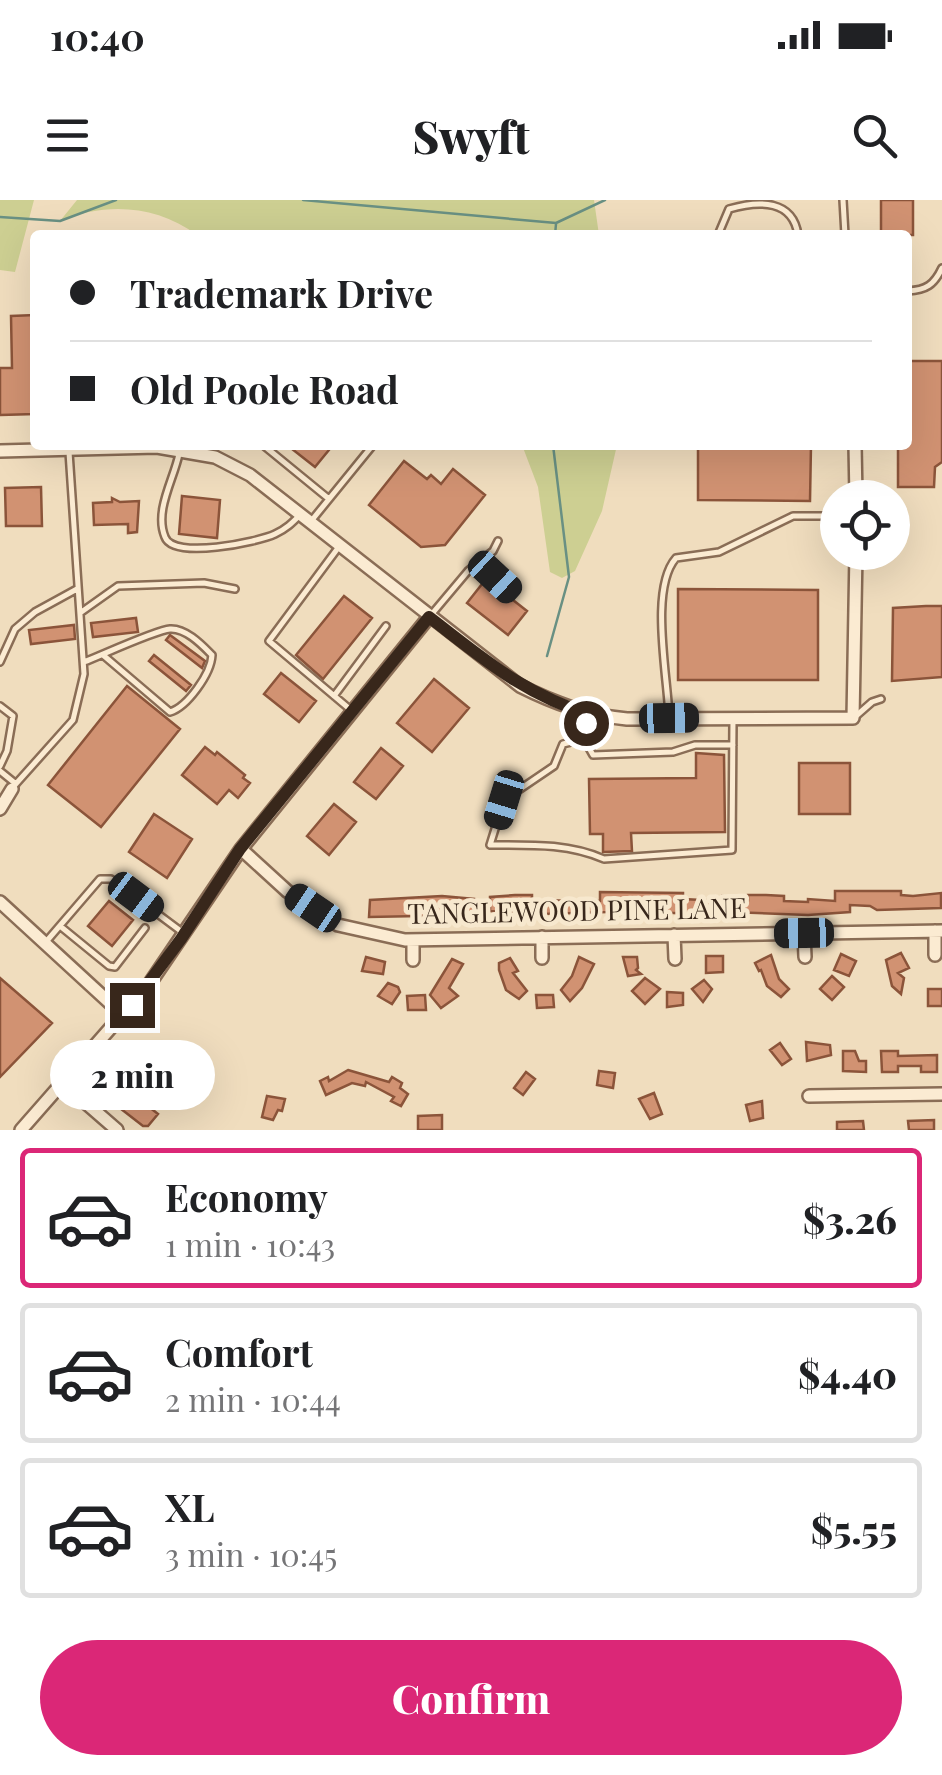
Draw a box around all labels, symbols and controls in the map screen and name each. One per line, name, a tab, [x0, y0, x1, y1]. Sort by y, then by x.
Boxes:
text: 10:40	[50, 10, 145, 61]
text: Swyft	[412, 105, 530, 165]
icon: menu	[40, 108, 95, 163]
icon: search	[847, 108, 902, 163]
text: Trademark Drive	[130, 267, 433, 318]
text: Old Poole Road	[130, 363, 399, 414]
map controls	[820, 480, 910, 570]
button: locate	[820, 480, 910, 570]
car	[463, 546, 527, 608]
route start	[564, 701, 609, 746]
car	[639, 702, 699, 734]
car	[481, 767, 527, 833]
car	[103, 867, 169, 927]
car	[280, 879, 346, 937]
street label: TANGLEWOOD PINE LANE	[407, 888, 747, 931]
car	[774, 917, 834, 949]
route end	[110, 983, 155, 1028]
callout: 2 min	[49, 1040, 214, 1110]
text: 2 min	[91, 1053, 174, 1096]
text: Economy	[165, 1171, 328, 1222]
icon: car	[45, 1173, 135, 1263]
text: $3.26	[803, 1193, 897, 1244]
text: 1 min · 10:43	[165, 1222, 335, 1265]
text: Comfort	[165, 1326, 313, 1377]
icon: car	[45, 1328, 135, 1418]
text: $4.40	[798, 1348, 897, 1399]
text: 2 min · 10:44	[165, 1377, 341, 1420]
text: XL	[165, 1481, 214, 1532]
icon: car	[45, 1483, 135, 1573]
text: $5.55	[811, 1503, 897, 1554]
text: 3 min · 10:45	[165, 1532, 337, 1575]
button: Confirm	[40, 1640, 902, 1755]

